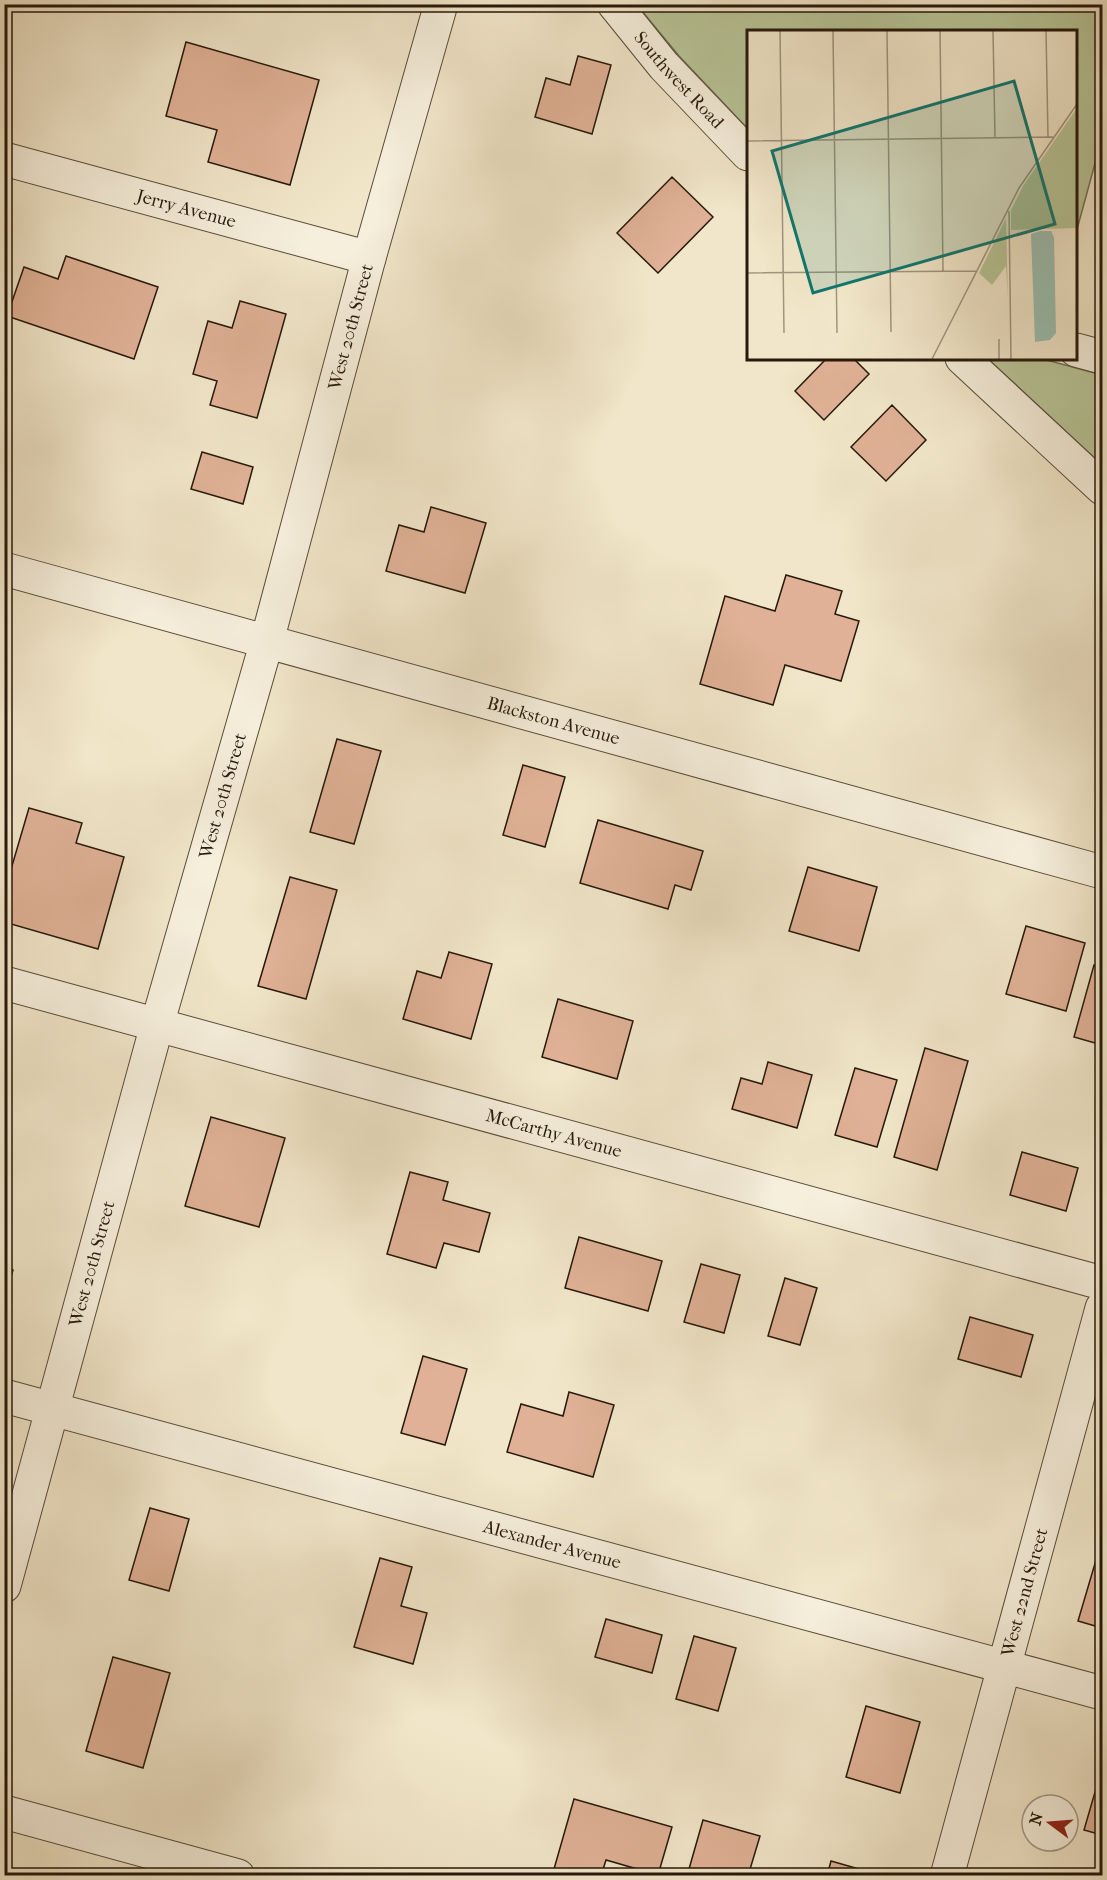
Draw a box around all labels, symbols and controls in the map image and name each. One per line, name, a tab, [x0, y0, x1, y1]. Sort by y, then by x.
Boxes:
street label: Southwest Road	[630, 27, 728, 133]
inset map	[747, 30, 1077, 360]
street label: Jerry Avenue	[132, 184, 239, 232]
street label: West 20th Street	[324, 261, 378, 393]
street label: Blackston Avenue	[485, 692, 622, 749]
street label: West 20th Street	[194, 730, 251, 862]
street label: McCarthy Avenue	[484, 1105, 624, 1162]
street label: West 20th Street	[64, 1198, 119, 1330]
street label: Alexander Avenue	[480, 1515, 624, 1573]
street label: West 22nd Street	[997, 1525, 1052, 1660]
north arrow	[1020, 1793, 1080, 1853]
text: N	[1025, 1810, 1047, 1827]

